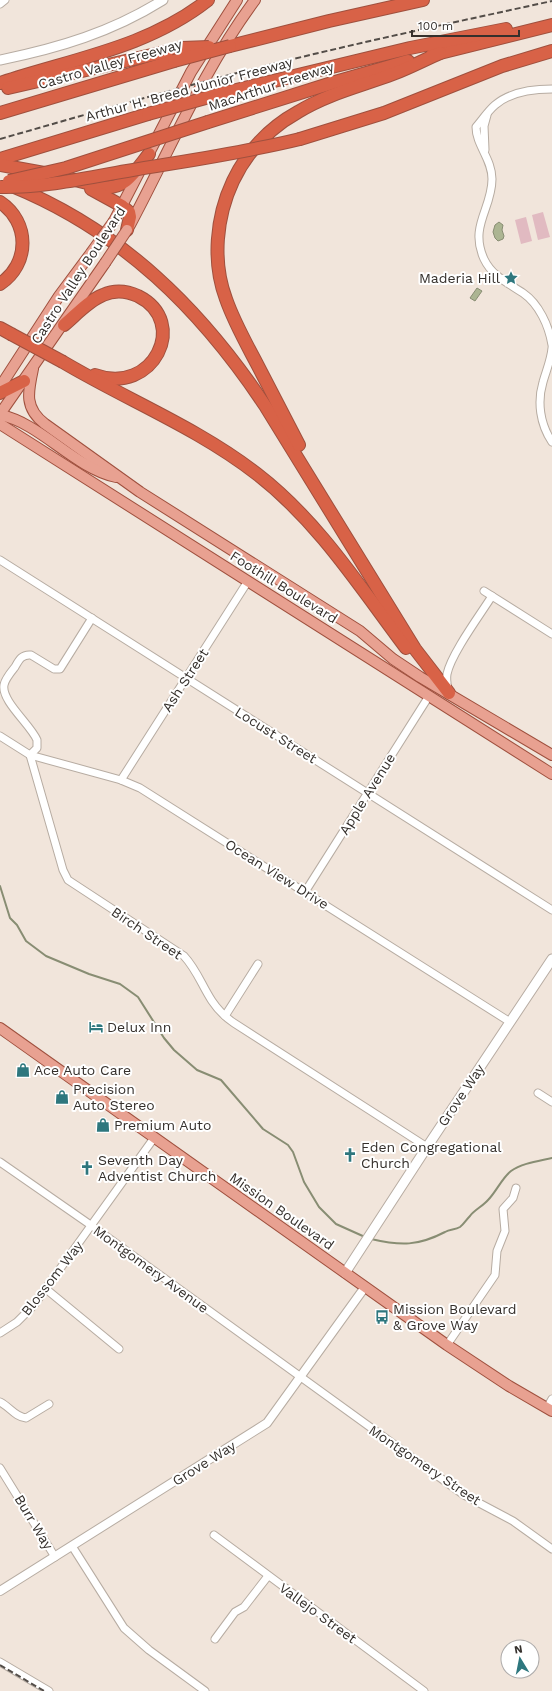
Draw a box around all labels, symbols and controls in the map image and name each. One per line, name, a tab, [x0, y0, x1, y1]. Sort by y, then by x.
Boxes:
scale bar	[412, 12, 519, 38]
text: 100 m	[418, 19, 453, 33]
street label: Castro Valley Freeway	[36, 36, 184, 92]
street label: Arthur H. Breed Junior Freeway	[84, 53, 295, 124]
street label: MacArthur Freeway	[206, 58, 337, 114]
street label: Castro Valley Boulevard	[28, 203, 128, 347]
place label: Maderia Hill	[419, 270, 501, 286]
place icon: Maderia Hill	[503, 270, 519, 286]
street label: Foothill Boulevard	[228, 548, 340, 626]
street label: Ash Street	[159, 645, 211, 715]
street label: Locust Street	[232, 704, 320, 767]
street label: Apple Avenue	[336, 750, 398, 838]
street label: Ocean View Drive	[222, 836, 332, 912]
street label: Birch Street	[109, 904, 185, 963]
hotel icon: Delux Inn	[88, 1019, 104, 1035]
place label: Delux Inn	[107, 1019, 171, 1035]
street label: Grove Way	[434, 1060, 488, 1129]
shop icon: Ace Auto Care	[15, 1062, 31, 1078]
place label: Ace Auto Care	[34, 1062, 131, 1078]
place label: Precision Auto Stereo	[73, 1081, 155, 1113]
shop icon: Precision Auto Stereo	[54, 1089, 70, 1105]
shop icon: Premium Auto	[95, 1117, 111, 1133]
place label: Premium Auto	[114, 1117, 211, 1133]
place label: Eden Congregational Church	[361, 1139, 502, 1171]
church icon: Eden Congregational Church	[342, 1147, 358, 1163]
place label: Seventh Day Adventist Church	[98, 1152, 216, 1184]
church icon: Seventh Day Adventist Church	[79, 1160, 95, 1176]
street label: Mission Boulevard	[227, 1169, 337, 1253]
street label: Montgomery Avenue	[90, 1222, 212, 1316]
street label: Blossom Way	[18, 1237, 87, 1319]
place label: Mission Boulevard & Grove Way	[393, 1301, 517, 1333]
bus stop icon: Mission Boulevard & Grove Way	[374, 1309, 390, 1325]
street label: Montgomery Street	[366, 1422, 484, 1508]
street label: Grove Way	[169, 1437, 239, 1489]
street label: Burr Way	[11, 1492, 57, 1553]
street label: Vallejo Street	[276, 1580, 360, 1647]
north arrow	[500, 1639, 540, 1679]
text: N	[513, 1643, 523, 1657]

